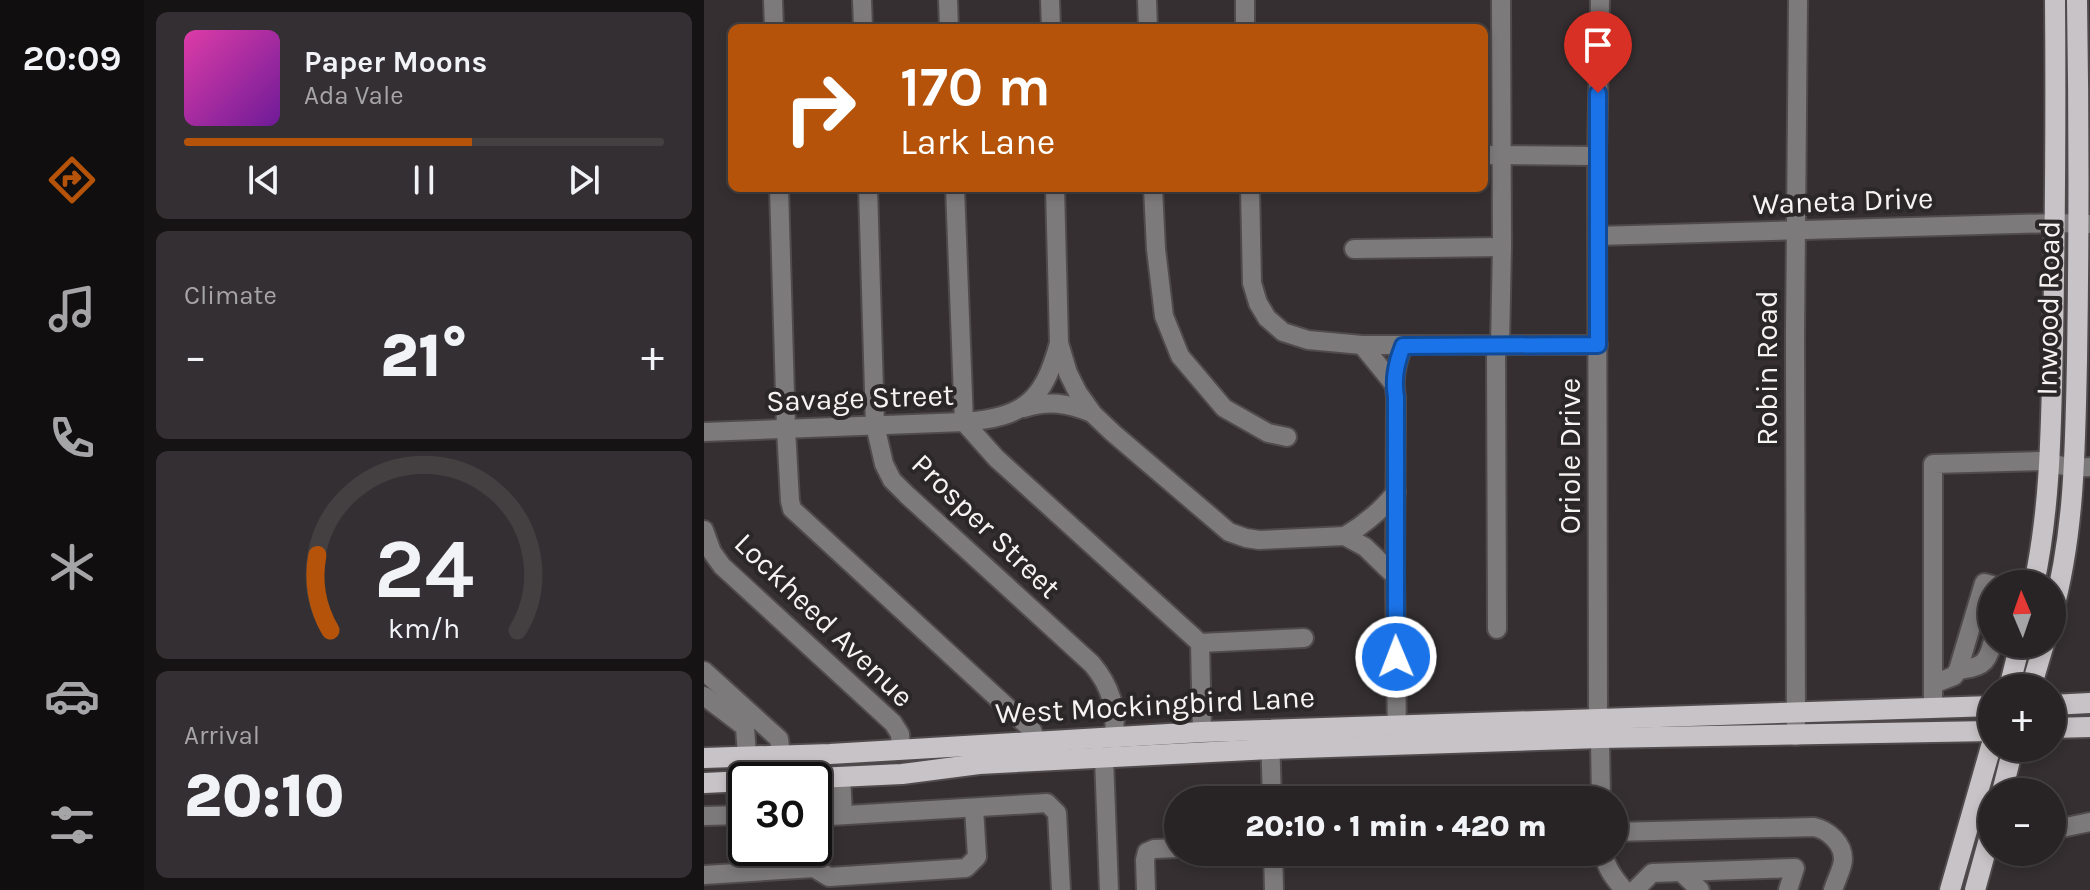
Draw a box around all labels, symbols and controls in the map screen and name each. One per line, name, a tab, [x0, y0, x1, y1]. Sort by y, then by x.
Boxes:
pin	[1564, 11, 1632, 93]
icon: arrive	[1576, 23, 1620, 67]
text: 20:09	[23, 37, 121, 79]
text: Paper Moons	[304, 44, 487, 80]
text: 170 m	[900, 54, 1051, 119]
icon: right	[768, 56, 872, 160]
text: Ada Vale	[304, 80, 404, 111]
text: Lark Lane	[900, 121, 1055, 163]
icon: directions	[44, 152, 100, 208]
icon: previous	[242, 158, 286, 202]
icon: pause	[402, 158, 446, 202]
icon: next	[562, 158, 606, 202]
street label: Waneta Drive	[1752, 180, 1934, 222]
street label: Inwood Road	[2028, 220, 2068, 396]
text: Climate	[184, 280, 277, 311]
icon: music	[44, 281, 100, 337]
street label: Robin Road	[1749, 290, 1785, 446]
text: 21°	[380, 321, 468, 391]
text: −	[184, 331, 207, 382]
text: +	[641, 331, 664, 382]
street label: Savage Street	[765, 377, 955, 419]
street label: Oriole Drive	[1552, 378, 1588, 534]
icon: phone	[44, 410, 100, 466]
street label: Prosper Street	[904, 446, 1068, 606]
text: 24	[374, 520, 474, 617]
street label: Lockheed Avenue	[727, 525, 921, 715]
icon: climate	[44, 539, 100, 595]
north arrow	[1978, 570, 2066, 658]
map controls	[1978, 570, 2066, 866]
text: km/h	[388, 612, 460, 645]
position arrow	[1354, 615, 1438, 699]
icon: car	[44, 668, 100, 724]
button: +	[1978, 674, 2066, 762]
street label: West Mockingbird Lane	[994, 679, 1316, 731]
text: Arrival	[184, 720, 260, 751]
text: 20:10	[184, 761, 344, 831]
speed limit sign: 30	[728, 762, 832, 866]
button: −	[1978, 778, 2066, 866]
icon: filters	[44, 797, 100, 853]
text: 20:10 · 1 min · 420 m	[1245, 808, 1547, 844]

